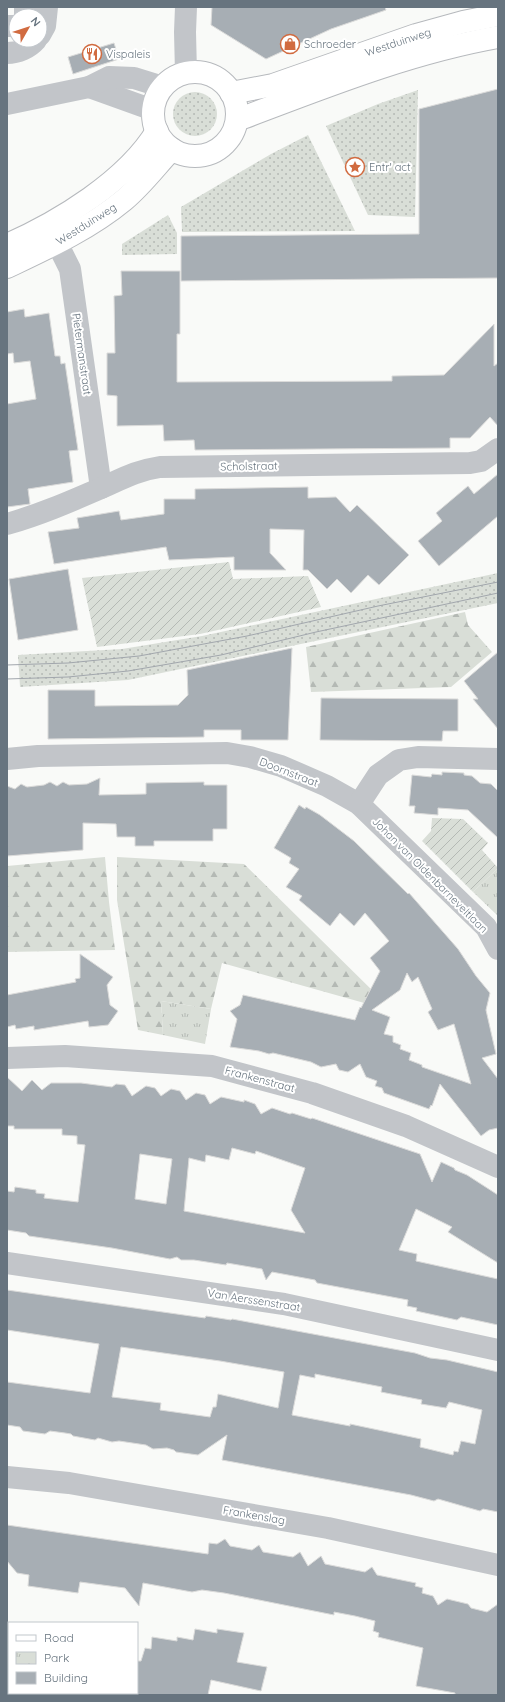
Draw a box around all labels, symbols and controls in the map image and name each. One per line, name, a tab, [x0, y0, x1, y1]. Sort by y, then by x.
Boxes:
north arrow	[8, 8, 48, 48]
text: N	[28, 14, 44, 29]
street label: Westduinweg	[363, 25, 433, 59]
shop icon: Schroeder	[279, 33, 301, 55]
place label: Schroeder	[304, 37, 357, 51]
restaurant icon: Vispaleis	[81, 43, 103, 65]
place label: Vispaleis	[106, 47, 150, 61]
place icon: Entr' act	[344, 156, 366, 178]
place label: Entr' act	[369, 160, 411, 174]
street label: Westduinweg	[53, 200, 119, 248]
street label: Pietermanstraat	[69, 312, 95, 396]
street label: Scholstraat	[220, 458, 278, 474]
street label: Doornstraat	[258, 754, 321, 790]
street label: Johan van Oldenbarneveltlaan	[369, 814, 491, 936]
street label: Frankenstraat	[224, 1063, 297, 1095]
street label: Van Aerssenstraat	[207, 1286, 302, 1314]
street label: Frankenslag	[222, 1503, 286, 1527]
legend	[8, 1622, 138, 1694]
text: Road	[44, 1630, 74, 1645]
text: Park	[44, 1650, 69, 1665]
text: Building	[44, 1670, 88, 1685]

